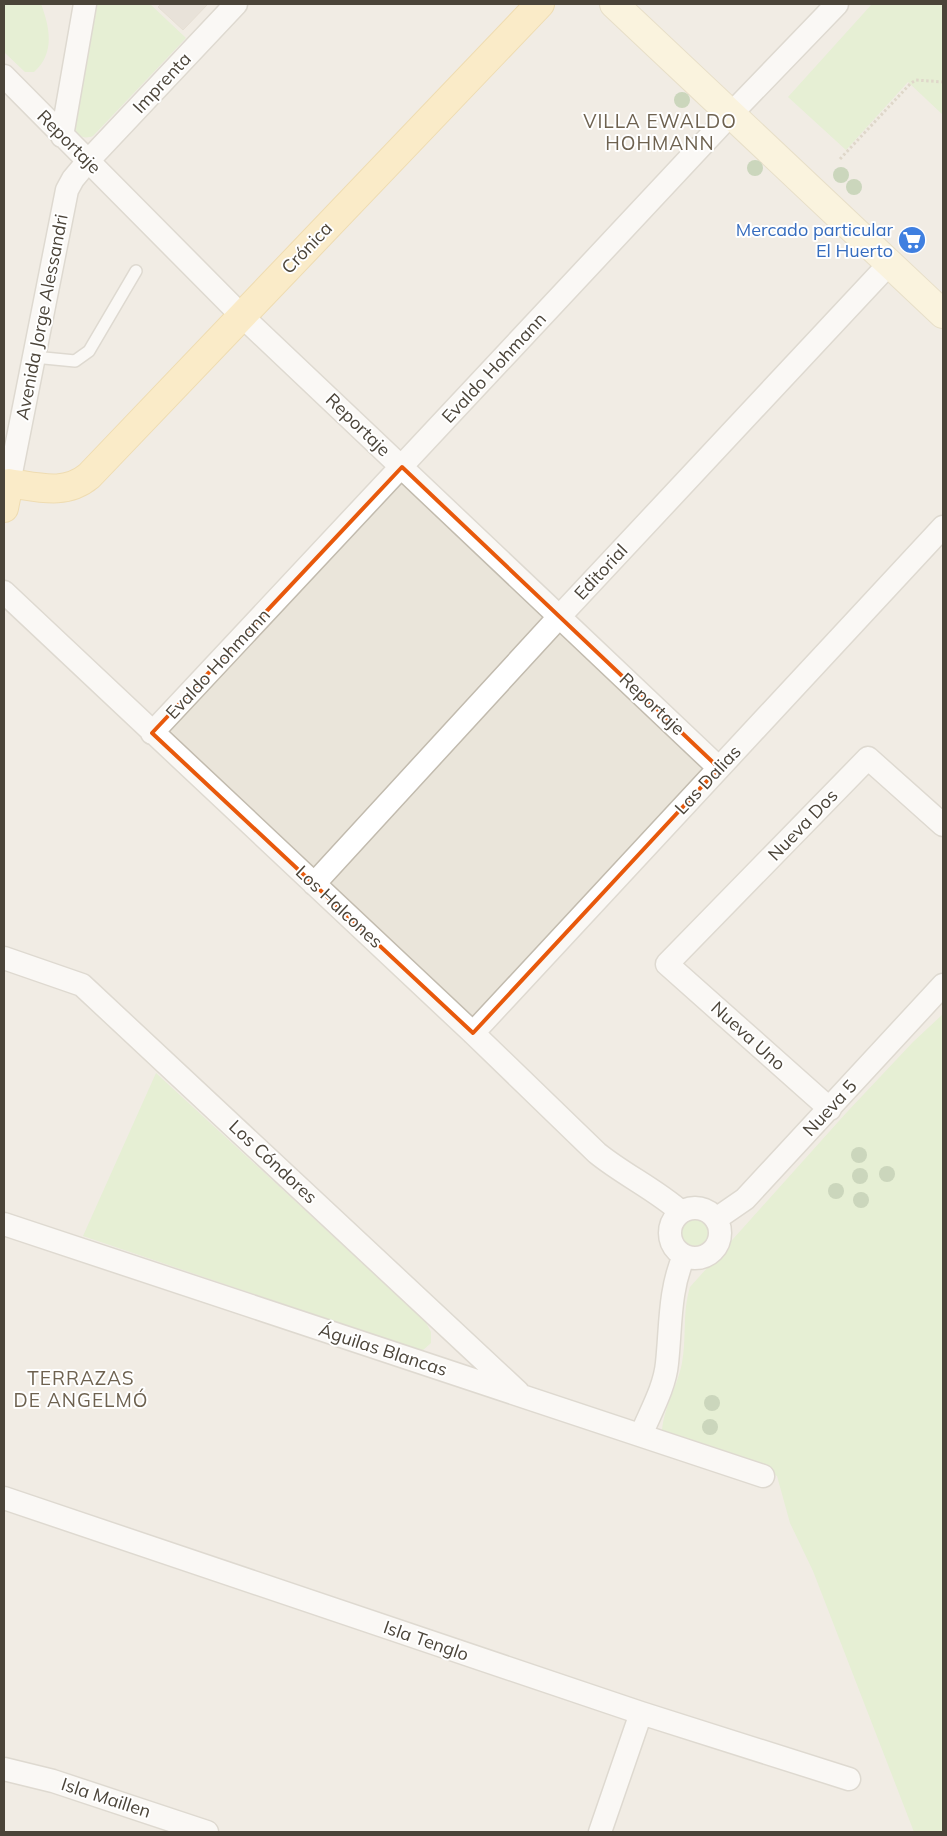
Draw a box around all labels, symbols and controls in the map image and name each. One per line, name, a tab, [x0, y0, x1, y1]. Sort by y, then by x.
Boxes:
street label: Imprenta	[128, 47, 196, 118]
street label: Reportaje	[32, 105, 106, 179]
district label: VILLA EWALDO HOHMANN	[583, 109, 737, 155]
street label: Avenida Jorge Alessandri	[10, 212, 73, 422]
street label: Crónica	[276, 217, 337, 278]
place label: Mercado particular El Huerto	[736, 218, 893, 262]
supermarket icon: Mercado particular El Huerto	[897, 225, 927, 255]
street label: Evaldo Hohmann	[436, 308, 551, 428]
street label: Reportaje	[321, 388, 396, 461]
street label: Editorial	[569, 539, 632, 604]
street label: Evaldo Hohmann	[160, 604, 275, 724]
street label: Reportaje	[615, 667, 690, 740]
street label: Las Dalias	[670, 740, 746, 819]
street label: Nueva Dos	[763, 784, 843, 865]
street label: Los Halcones	[291, 860, 388, 953]
street label: Nueva Uno	[706, 996, 790, 1075]
street label: Nueva 5	[798, 1074, 862, 1141]
street label: Los Cóndores	[224, 1115, 322, 1208]
street label: Águilas Blancas	[316, 1318, 450, 1381]
district label: TERRAZAS DE ANGELMÓ	[14, 1366, 148, 1412]
street label: Isla Tenglo	[381, 1615, 472, 1666]
street label: Isla Maillen	[58, 1772, 154, 1823]

